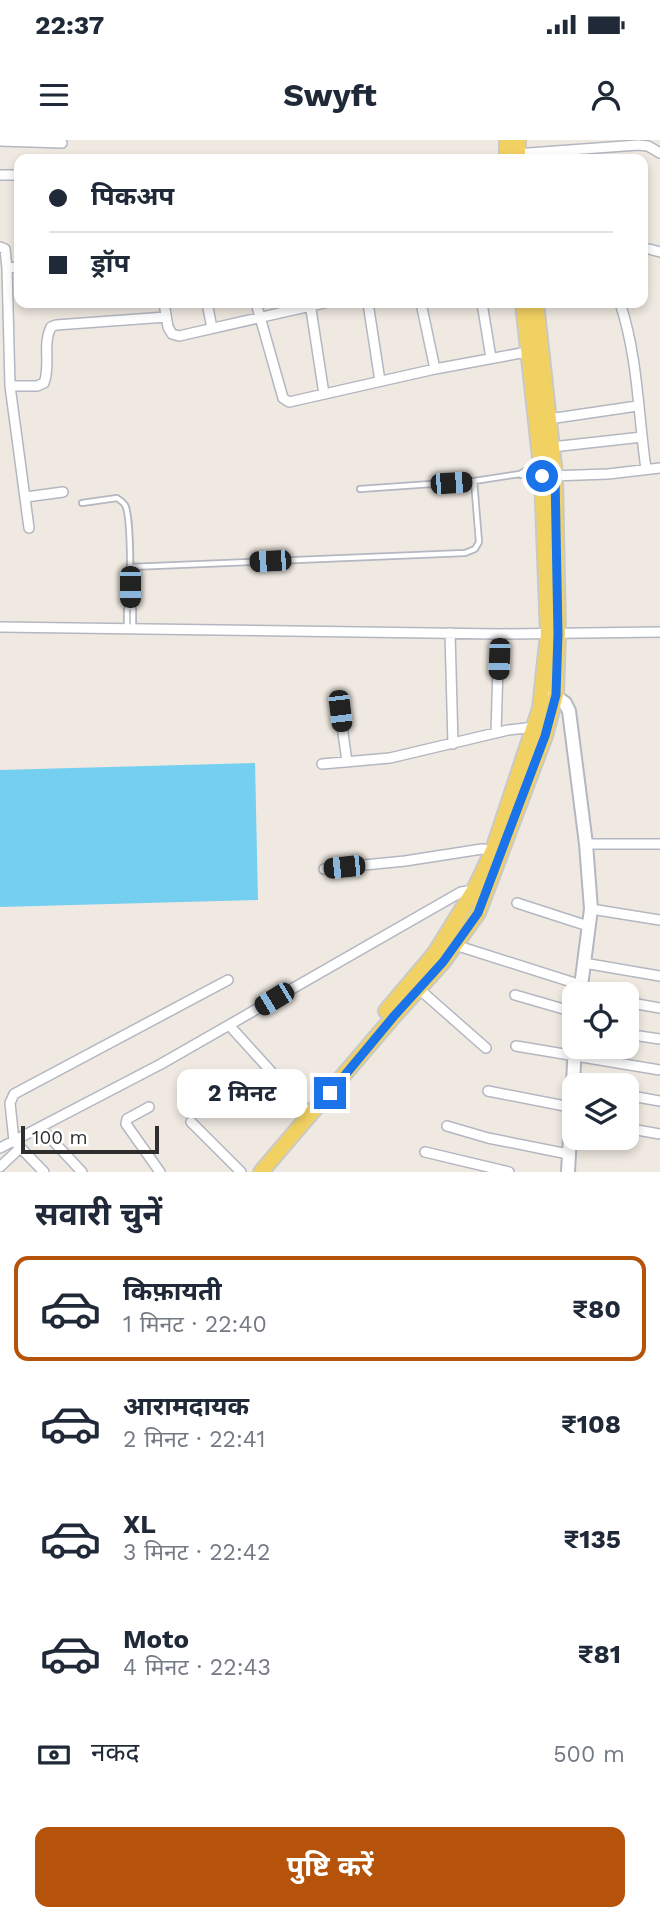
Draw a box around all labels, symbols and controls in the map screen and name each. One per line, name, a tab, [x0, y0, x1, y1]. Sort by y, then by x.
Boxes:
text: 22:37	[35, 10, 104, 40]
icon: menu	[35, 76, 73, 114]
text: Swyft	[283, 76, 377, 114]
icon: person	[587, 76, 625, 114]
text: पिकअप	[91, 181, 174, 211]
text: ड्रॉप	[91, 248, 129, 278]
route start	[526, 460, 558, 492]
car	[430, 471, 473, 495]
car	[249, 549, 292, 573]
car	[120, 566, 141, 608]
car	[488, 638, 511, 680]
car	[328, 689, 353, 733]
car	[323, 854, 366, 880]
car	[251, 979, 298, 1019]
map controls	[562, 982, 639, 1150]
button: locate	[562, 982, 639, 1059]
callout: 2 मिनट	[176, 1068, 306, 1118]
button: layers	[562, 1073, 639, 1150]
route end	[314, 1077, 346, 1109]
text: 2 मिनट	[208, 1080, 276, 1107]
scale bar	[21, 1123, 159, 1155]
text: 100 m	[32, 1126, 88, 1149]
text: सवारी चुनें	[35, 1195, 162, 1233]
text: किफ़ायती	[123, 1276, 222, 1306]
icon: car	[39, 1277, 102, 1340]
text: ₹80	[572, 1294, 621, 1324]
text: 1 मिनट · 22:40	[123, 1311, 267, 1338]
text: आरामदायक	[123, 1391, 249, 1421]
icon: car	[39, 1392, 102, 1455]
text: ₹108	[561, 1409, 621, 1439]
text: 2 मिनट · 22:41	[123, 1426, 266, 1453]
icon: car	[39, 1507, 102, 1570]
text: XL	[123, 1509, 156, 1539]
text: ₹135	[564, 1524, 621, 1554]
text: 3 मिनट · 22:42	[123, 1539, 270, 1566]
icon: car	[39, 1622, 102, 1685]
text: Moto	[123, 1624, 189, 1654]
text: ₹81	[578, 1639, 621, 1669]
text: 4 मिनट · 22:43	[123, 1654, 271, 1681]
icon: cash	[35, 1736, 73, 1774]
text: नकद	[91, 1737, 139, 1767]
text: 500 m	[553, 1741, 625, 1768]
button: पुष्टि करें	[35, 1827, 625, 1907]

